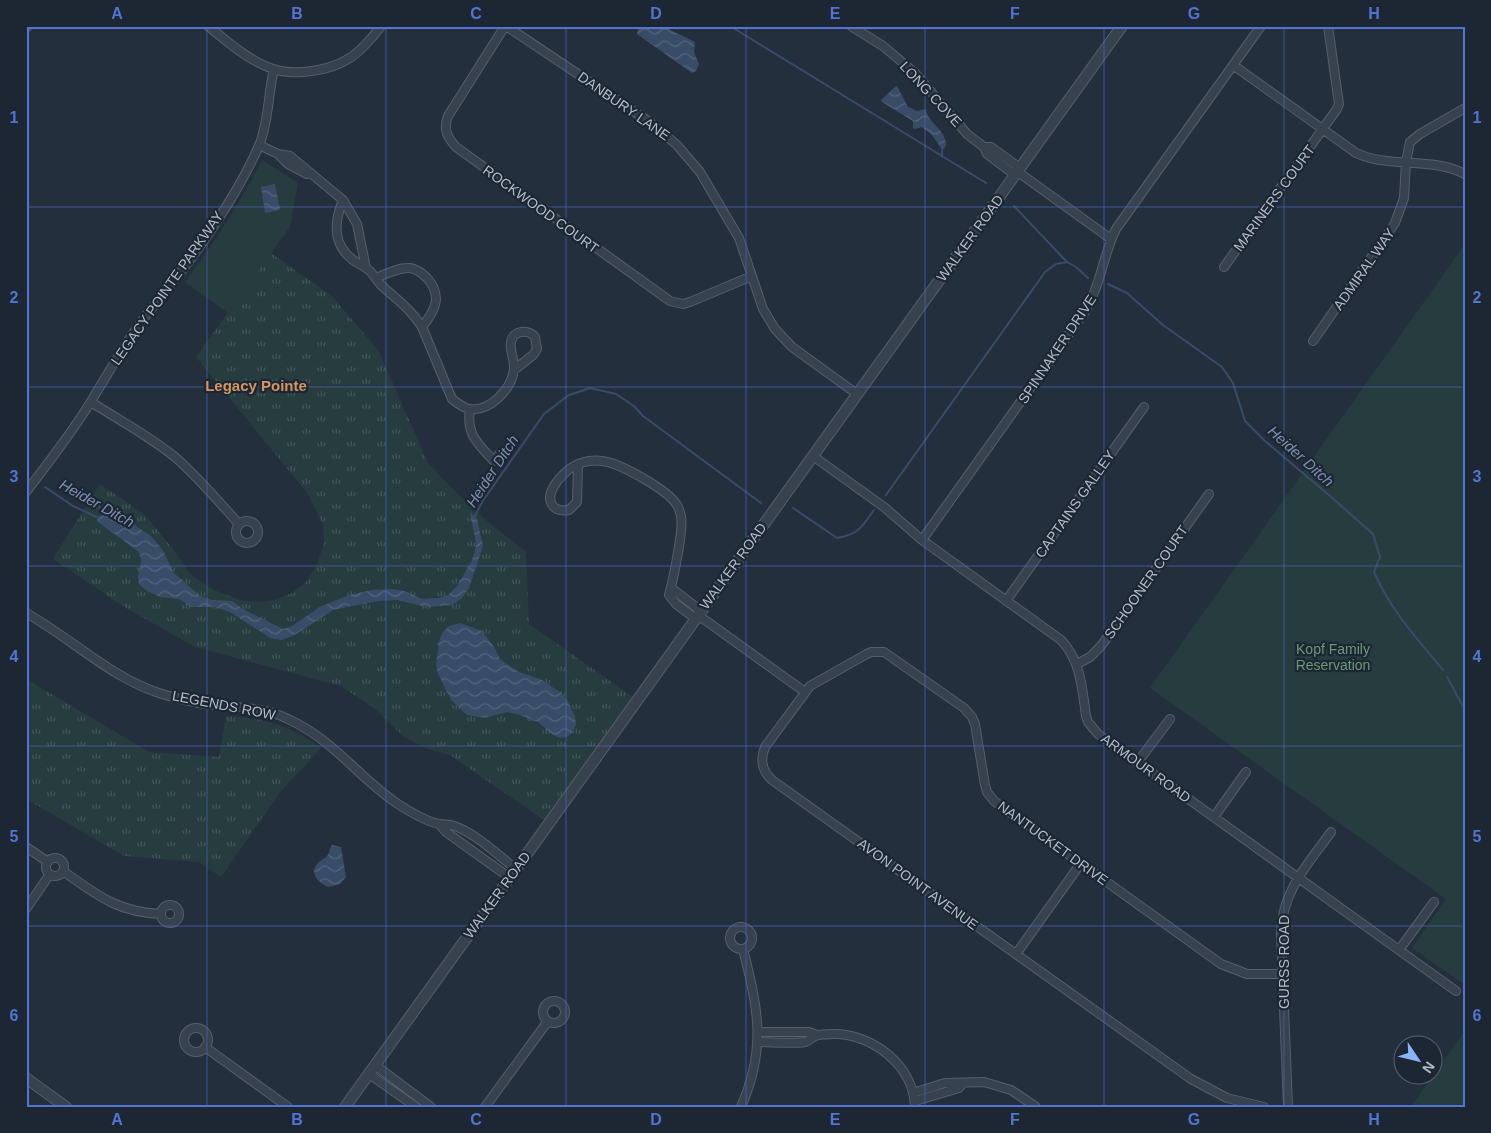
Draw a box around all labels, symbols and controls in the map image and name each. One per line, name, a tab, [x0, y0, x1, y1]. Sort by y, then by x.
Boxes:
text: A	[111, 5, 123, 22]
text: B	[291, 5, 303, 22]
text: C	[470, 5, 482, 22]
text: D	[650, 5, 662, 22]
text: E	[830, 5, 841, 22]
text: F	[1010, 5, 1020, 22]
text: G	[1188, 5, 1200, 22]
text: H	[1368, 5, 1380, 22]
street label: LONG COVE	[897, 58, 965, 130]
street label: DANBURY LANE	[575, 68, 673, 144]
text: 1	[10, 109, 19, 126]
text: 1	[1473, 109, 1482, 126]
street label: MARINERS COURT	[1230, 141, 1318, 254]
street label: ROCKWOOD COURT	[480, 162, 602, 257]
street label: WALKER ROAD	[933, 192, 1007, 284]
street label: LEGACY POINTE PARKWAY	[108, 208, 227, 368]
street label: ADMIRAL WAY	[1330, 225, 1398, 313]
text: 2	[10, 289, 19, 306]
text: 2	[1473, 289, 1482, 306]
street label: SPINNAKER DRIVE	[1015, 292, 1099, 406]
district label: Legacy Pointe	[205, 377, 307, 394]
water label: Heider Ditch	[1265, 422, 1337, 490]
water label: Heider Ditch	[462, 432, 522, 510]
street label: CAPTAINS GALLEY	[1032, 447, 1118, 561]
text: 3	[10, 468, 19, 485]
text: 3	[1473, 468, 1482, 485]
water label: Heider Ditch	[57, 476, 137, 530]
street label: WALKER ROAD	[696, 520, 770, 612]
street label: SCHOONER COURT	[1101, 522, 1191, 642]
park label: Kopf Family Reservation	[1296, 641, 1370, 673]
text: 4	[10, 648, 19, 665]
text: 4	[1473, 648, 1482, 665]
street label: LEGENDS ROW	[171, 687, 278, 723]
street label: ARMOUR ROAD	[1098, 730, 1194, 806]
street label: NANTUCKET DRIVE	[995, 798, 1111, 888]
text: 5	[10, 828, 19, 845]
text: 5	[1473, 828, 1482, 845]
street label: AVON POINT AVENUE	[855, 835, 981, 933]
street label: WALKER ROAD	[460, 849, 534, 941]
street label: GURSS ROAD	[1276, 915, 1292, 1009]
text: 6	[10, 1007, 19, 1024]
text: 6	[1473, 1007, 1482, 1024]
north arrow	[1394, 1036, 1444, 1086]
text: N	[1419, 1059, 1438, 1076]
text: A	[111, 1111, 123, 1128]
text: B	[291, 1111, 303, 1128]
text: C	[470, 1111, 482, 1128]
text: D	[650, 1111, 662, 1128]
text: E	[830, 1111, 841, 1128]
text: F	[1010, 1111, 1020, 1128]
text: G	[1188, 1111, 1200, 1128]
text: H	[1368, 1111, 1380, 1128]

